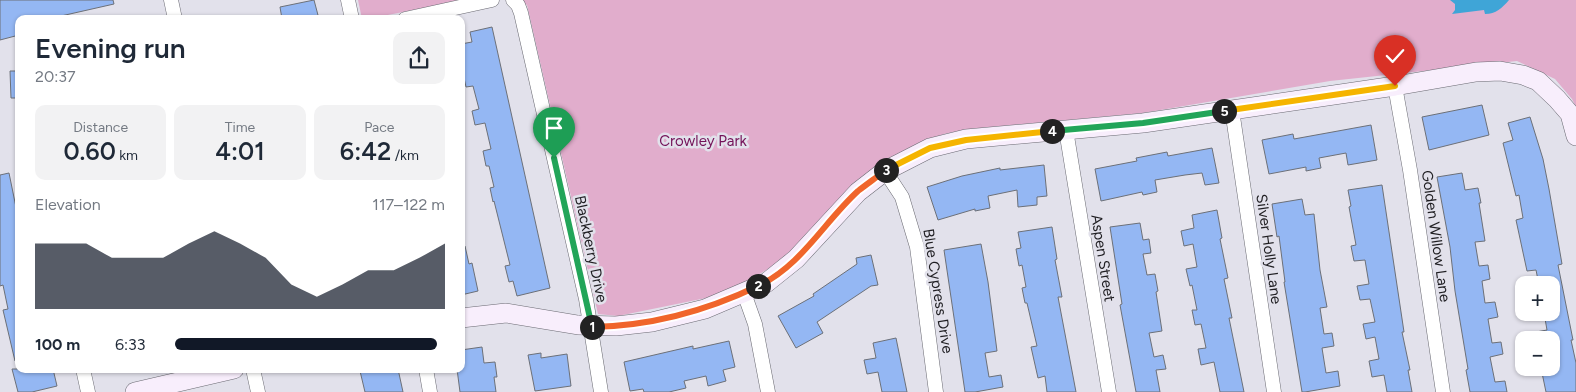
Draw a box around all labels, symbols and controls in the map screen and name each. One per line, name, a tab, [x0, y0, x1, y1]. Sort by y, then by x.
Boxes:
text: Evening run	[35, 31, 186, 65]
button: share	[393, 32, 445, 84]
pin	[1374, 35, 1416, 86]
icon: check	[1381, 42, 1409, 70]
text: 20:37	[35, 67, 76, 86]
pin: 5	[1212, 98, 1236, 124]
text: 5	[1220, 103, 1229, 120]
pin	[533, 107, 575, 158]
icon: arrive	[540, 114, 568, 142]
pin: 4	[1040, 118, 1064, 144]
text: Distance	[73, 119, 128, 136]
text: Time	[225, 119, 255, 136]
text: Pace	[364, 119, 394, 136]
text: 4	[1048, 123, 1057, 140]
park label: Crowley Park	[659, 132, 748, 150]
text: 0.60	[63, 136, 116, 166]
text: 4:01	[215, 136, 265, 166]
text: 6:42	[340, 136, 391, 166]
text: km	[116, 147, 138, 164]
text: /km	[391, 147, 419, 164]
pin: 3	[874, 158, 898, 182]
text: 3	[883, 162, 890, 179]
street label: Golden Willow Lane	[1418, 169, 1454, 303]
street label: Silver Holly Lane	[1252, 193, 1286, 305]
street label: Blackberry Drive	[571, 194, 611, 304]
text: Elevation	[35, 195, 101, 214]
text: 117–122 m	[372, 195, 445, 214]
street label: Aspen Street	[1087, 213, 1119, 303]
street label: Blue Cypress Drive	[919, 227, 957, 355]
pin: 2	[746, 274, 770, 298]
map controls	[1515, 276, 1560, 376]
button: +	[1515, 276, 1560, 321]
text: 2	[754, 278, 763, 295]
pin: 1	[580, 314, 604, 340]
text: 1	[590, 319, 595, 336]
button: −	[1515, 331, 1560, 376]
text: 100 m	[35, 335, 80, 354]
text: 6:33	[115, 335, 146, 354]

